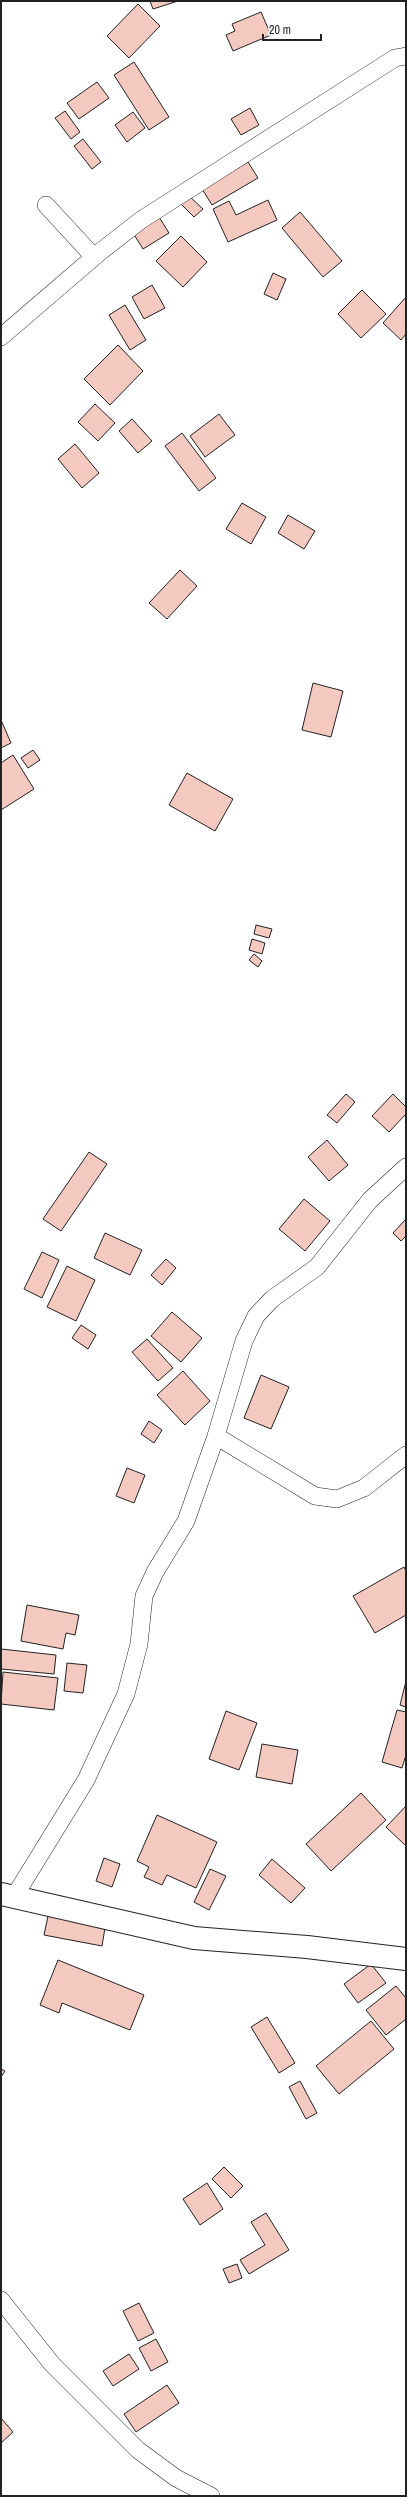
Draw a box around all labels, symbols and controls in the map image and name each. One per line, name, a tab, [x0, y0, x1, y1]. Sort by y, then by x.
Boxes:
scale bar	[263, 16, 321, 42]
text: 20 m	[269, 22, 291, 38]

